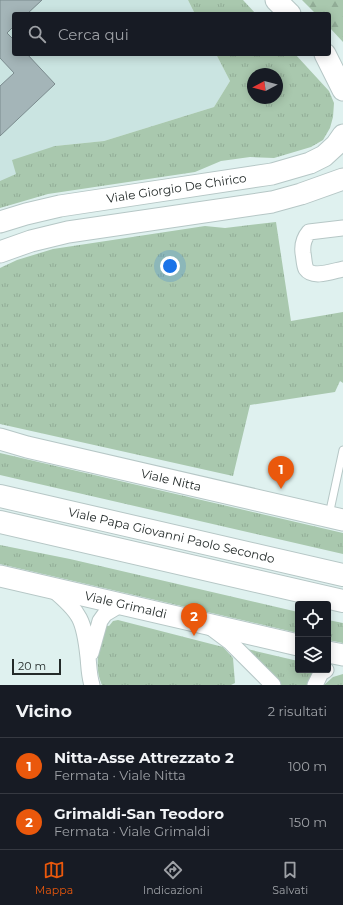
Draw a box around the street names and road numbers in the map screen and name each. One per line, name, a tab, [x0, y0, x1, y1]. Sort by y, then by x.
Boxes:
street label: Viale Giorgio De Chirico	[105, 170, 247, 206]
street label: Viale Nitta	[140, 466, 203, 494]
street label: Viale Papa Giovanni Paolo Secondo	[67, 504, 276, 566]
street label: Viale Grimaldi	[83, 588, 168, 621]

